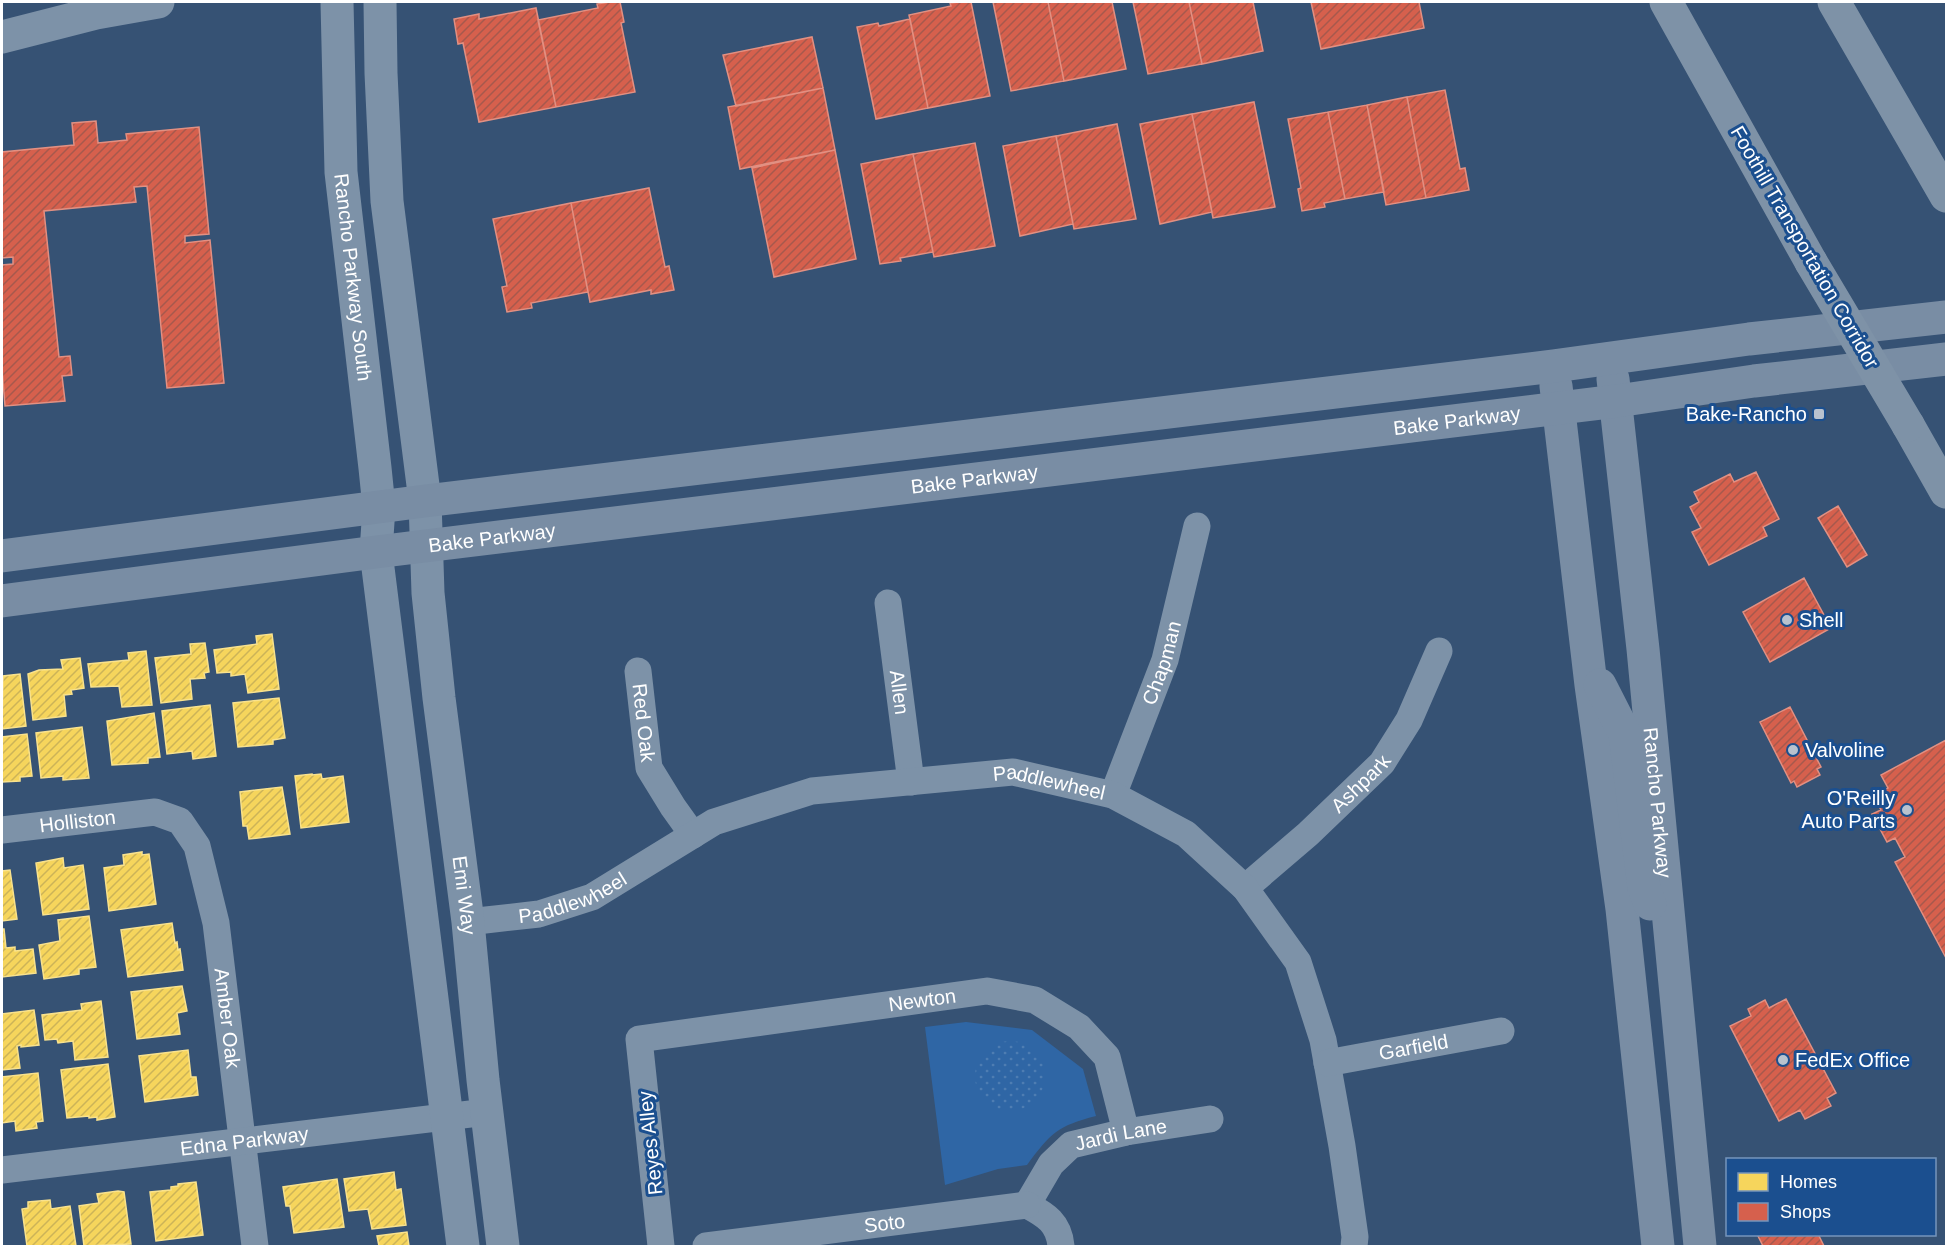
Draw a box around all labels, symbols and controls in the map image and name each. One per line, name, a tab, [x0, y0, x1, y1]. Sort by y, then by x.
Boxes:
street label: Foothill Transportation Corridor	[1727, 122, 1884, 372]
street label: Rancho Parkway South	[330, 172, 376, 382]
street label: Bake Parkway	[1392, 402, 1522, 439]
place label: Bake-Rancho	[1686, 403, 1807, 425]
marker: Bake-Rancho	[1812, 407, 1826, 421]
street label: Bake Parkway	[910, 461, 1039, 498]
street label: Bake Parkway	[427, 519, 557, 557]
place label: Shell	[1799, 609, 1843, 631]
marker: Shell	[1780, 613, 1794, 627]
street label: Chapman	[1138, 619, 1185, 708]
street label: Allen	[886, 669, 913, 716]
street label: Red Oak	[628, 682, 659, 764]
street label: Rancho Parkway	[1640, 726, 1676, 879]
place label: Valvoline	[1805, 739, 1885, 761]
marker: Valvoline	[1786, 743, 1800, 757]
street label: Ashpark	[1327, 750, 1396, 817]
street label: Paddlewheel	[992, 761, 1107, 804]
place label: O'Reilly Auto Parts	[1802, 787, 1895, 832]
marker: O'Reilly Auto Parts	[1900, 803, 1914, 817]
street label: Holliston	[38, 806, 117, 837]
street label: Emi Way	[449, 854, 480, 936]
street label: Paddlewheel	[517, 868, 630, 927]
street label: Amber Oak	[211, 967, 245, 1071]
street label: Newton	[887, 984, 957, 1015]
street label: Garfield	[1377, 1030, 1450, 1064]
place label: FedEx Office	[1795, 1049, 1910, 1071]
marker: FedEx Office	[1776, 1053, 1790, 1067]
street label: Reyes Alley	[634, 1090, 666, 1196]
street label: Jardi Lane	[1073, 1115, 1168, 1155]
street label: Edna Parkway	[179, 1122, 310, 1160]
legend	[1726, 1158, 1936, 1236]
text: Homes	[1780, 1172, 1837, 1192]
text: Shops	[1780, 1202, 1831, 1222]
street label: Soto	[863, 1210, 906, 1237]

